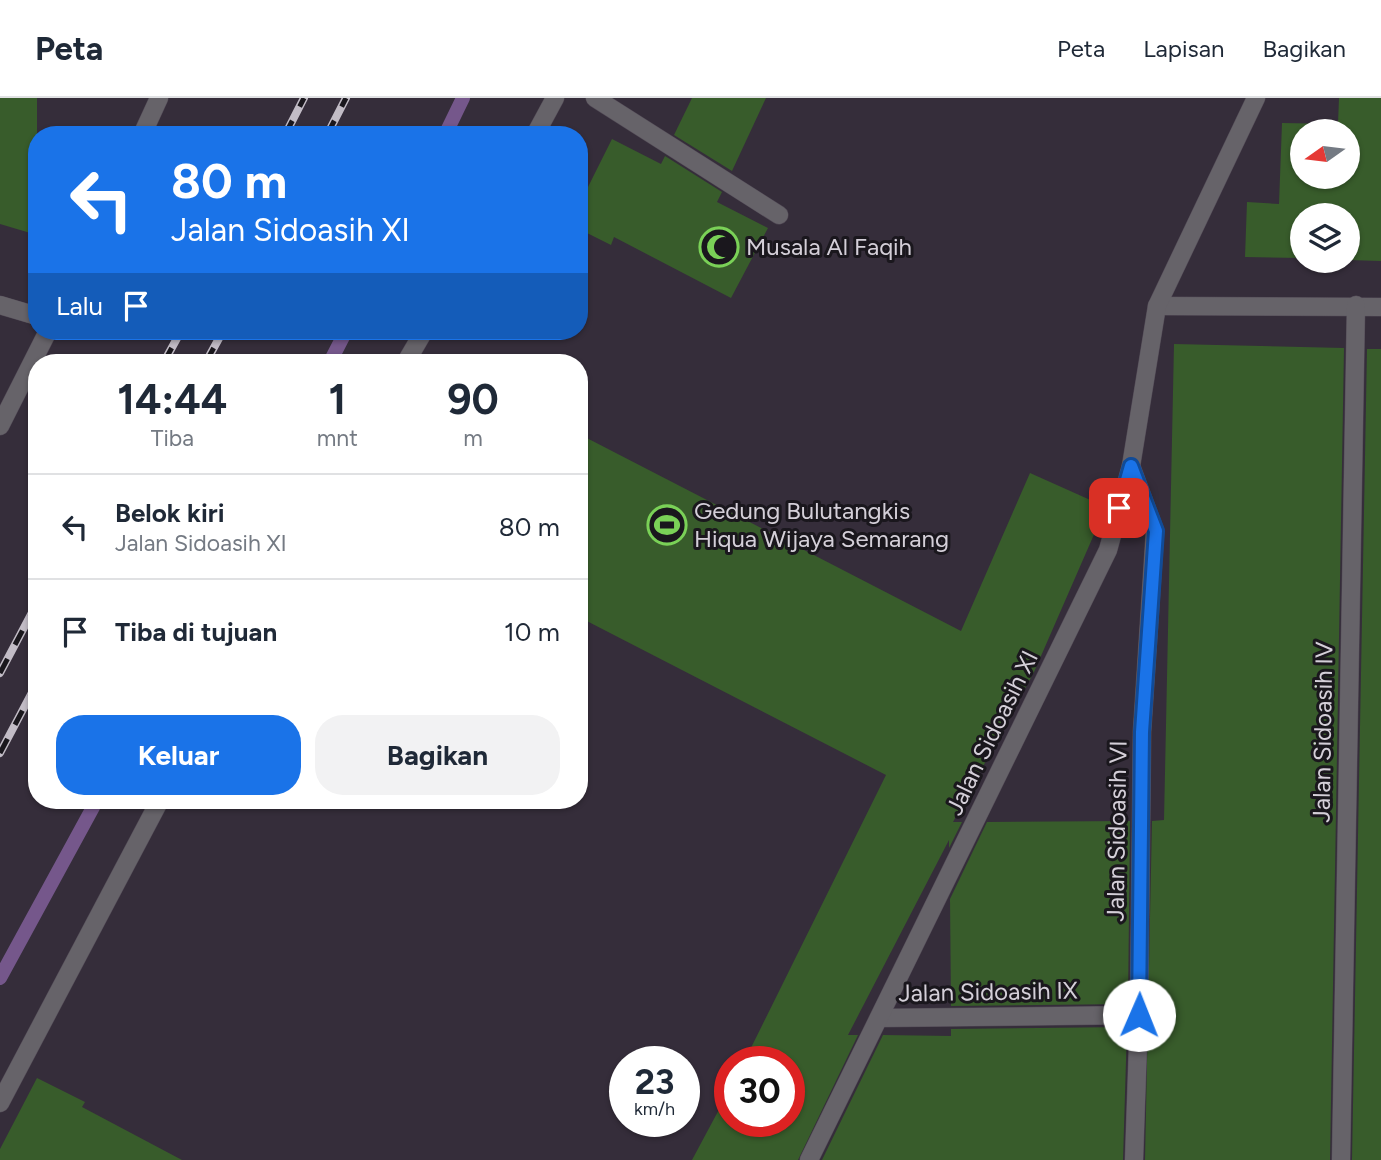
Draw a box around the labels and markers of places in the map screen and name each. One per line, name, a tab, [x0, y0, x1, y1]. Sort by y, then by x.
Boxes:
mosque icon: Musala Al Faqih	[698, 226, 740, 268]
place label: Musala Al Faqih	[746, 232, 912, 261]
pin	[1089, 478, 1149, 538]
place label: Gedung Bulutangkis Hiqua Wijaya Semarang	[694, 496, 949, 553]
sports icon: Gedung Bulutangkis Hiqua Wijaya Semarang	[646, 504, 688, 546]

